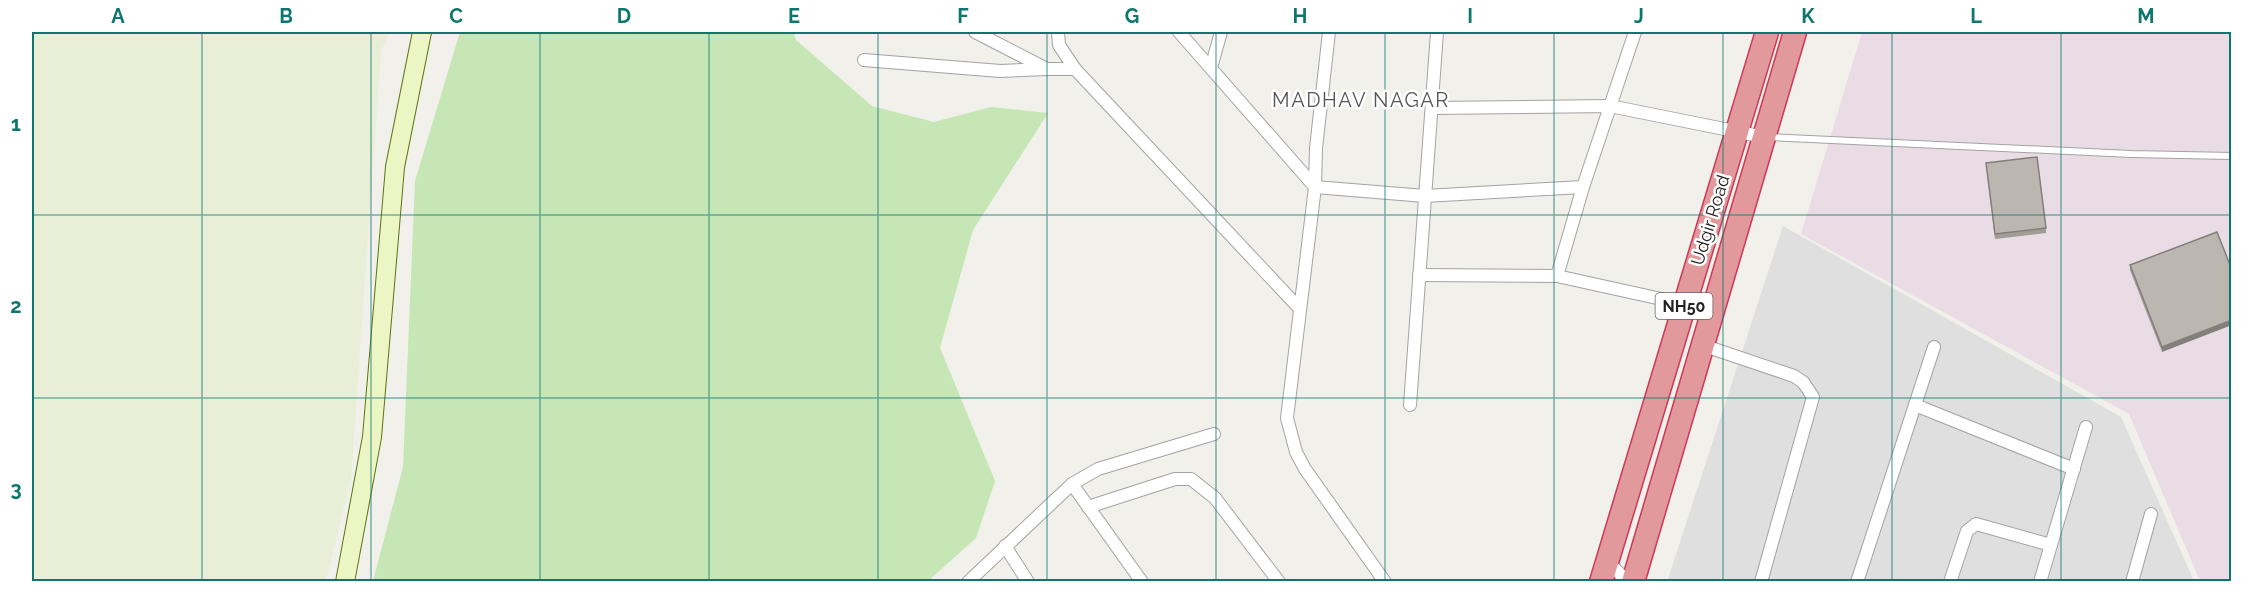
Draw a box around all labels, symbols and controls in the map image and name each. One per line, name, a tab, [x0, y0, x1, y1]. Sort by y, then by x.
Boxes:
text: A	[111, 4, 125, 28]
text: B	[279, 4, 293, 28]
text: C	[449, 4, 463, 28]
text: D	[617, 4, 631, 28]
text: E	[788, 4, 800, 28]
text: F	[957, 4, 969, 28]
text: G	[1125, 4, 1139, 28]
text: H	[1293, 4, 1307, 28]
text: I	[1467, 4, 1473, 28]
text: J	[1634, 4, 1644, 28]
text: K	[1801, 4, 1815, 28]
text: L	[1970, 4, 1982, 28]
text: M	[2137, 4, 2155, 28]
district label: MADHAV NAGAR	[1272, 88, 1450, 112]
text: 1	[11, 112, 21, 136]
street label: Udgir Road	[1686, 172, 1734, 268]
road number: NH50	[1656, 293, 1712, 319]
text: 2	[10, 294, 22, 318]
text: 3	[10, 477, 22, 501]

